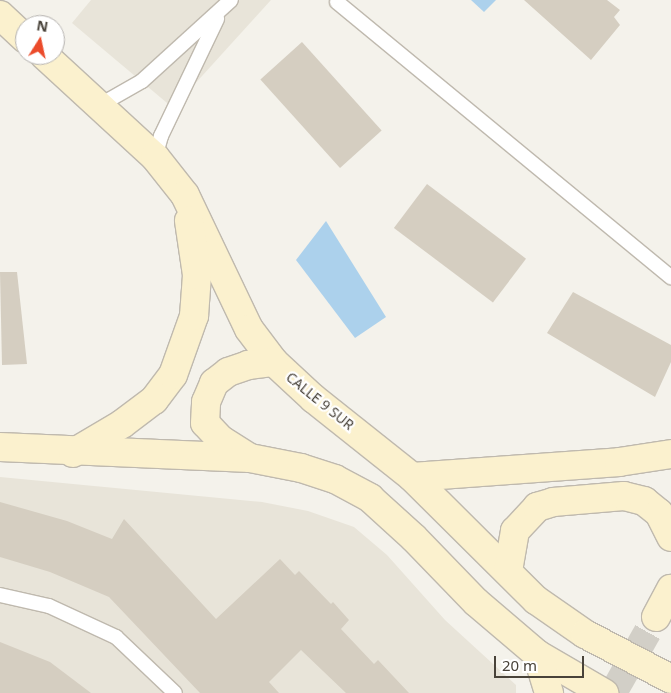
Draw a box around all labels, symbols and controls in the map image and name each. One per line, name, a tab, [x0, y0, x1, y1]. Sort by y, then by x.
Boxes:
north arrow	[15, 15, 65, 65]
text: N	[35, 15, 50, 36]
street label: CALLE 9 SUR	[283, 369, 357, 433]
scale bar	[496, 646, 586, 678]
text: 20 m	[502, 655, 537, 675]

